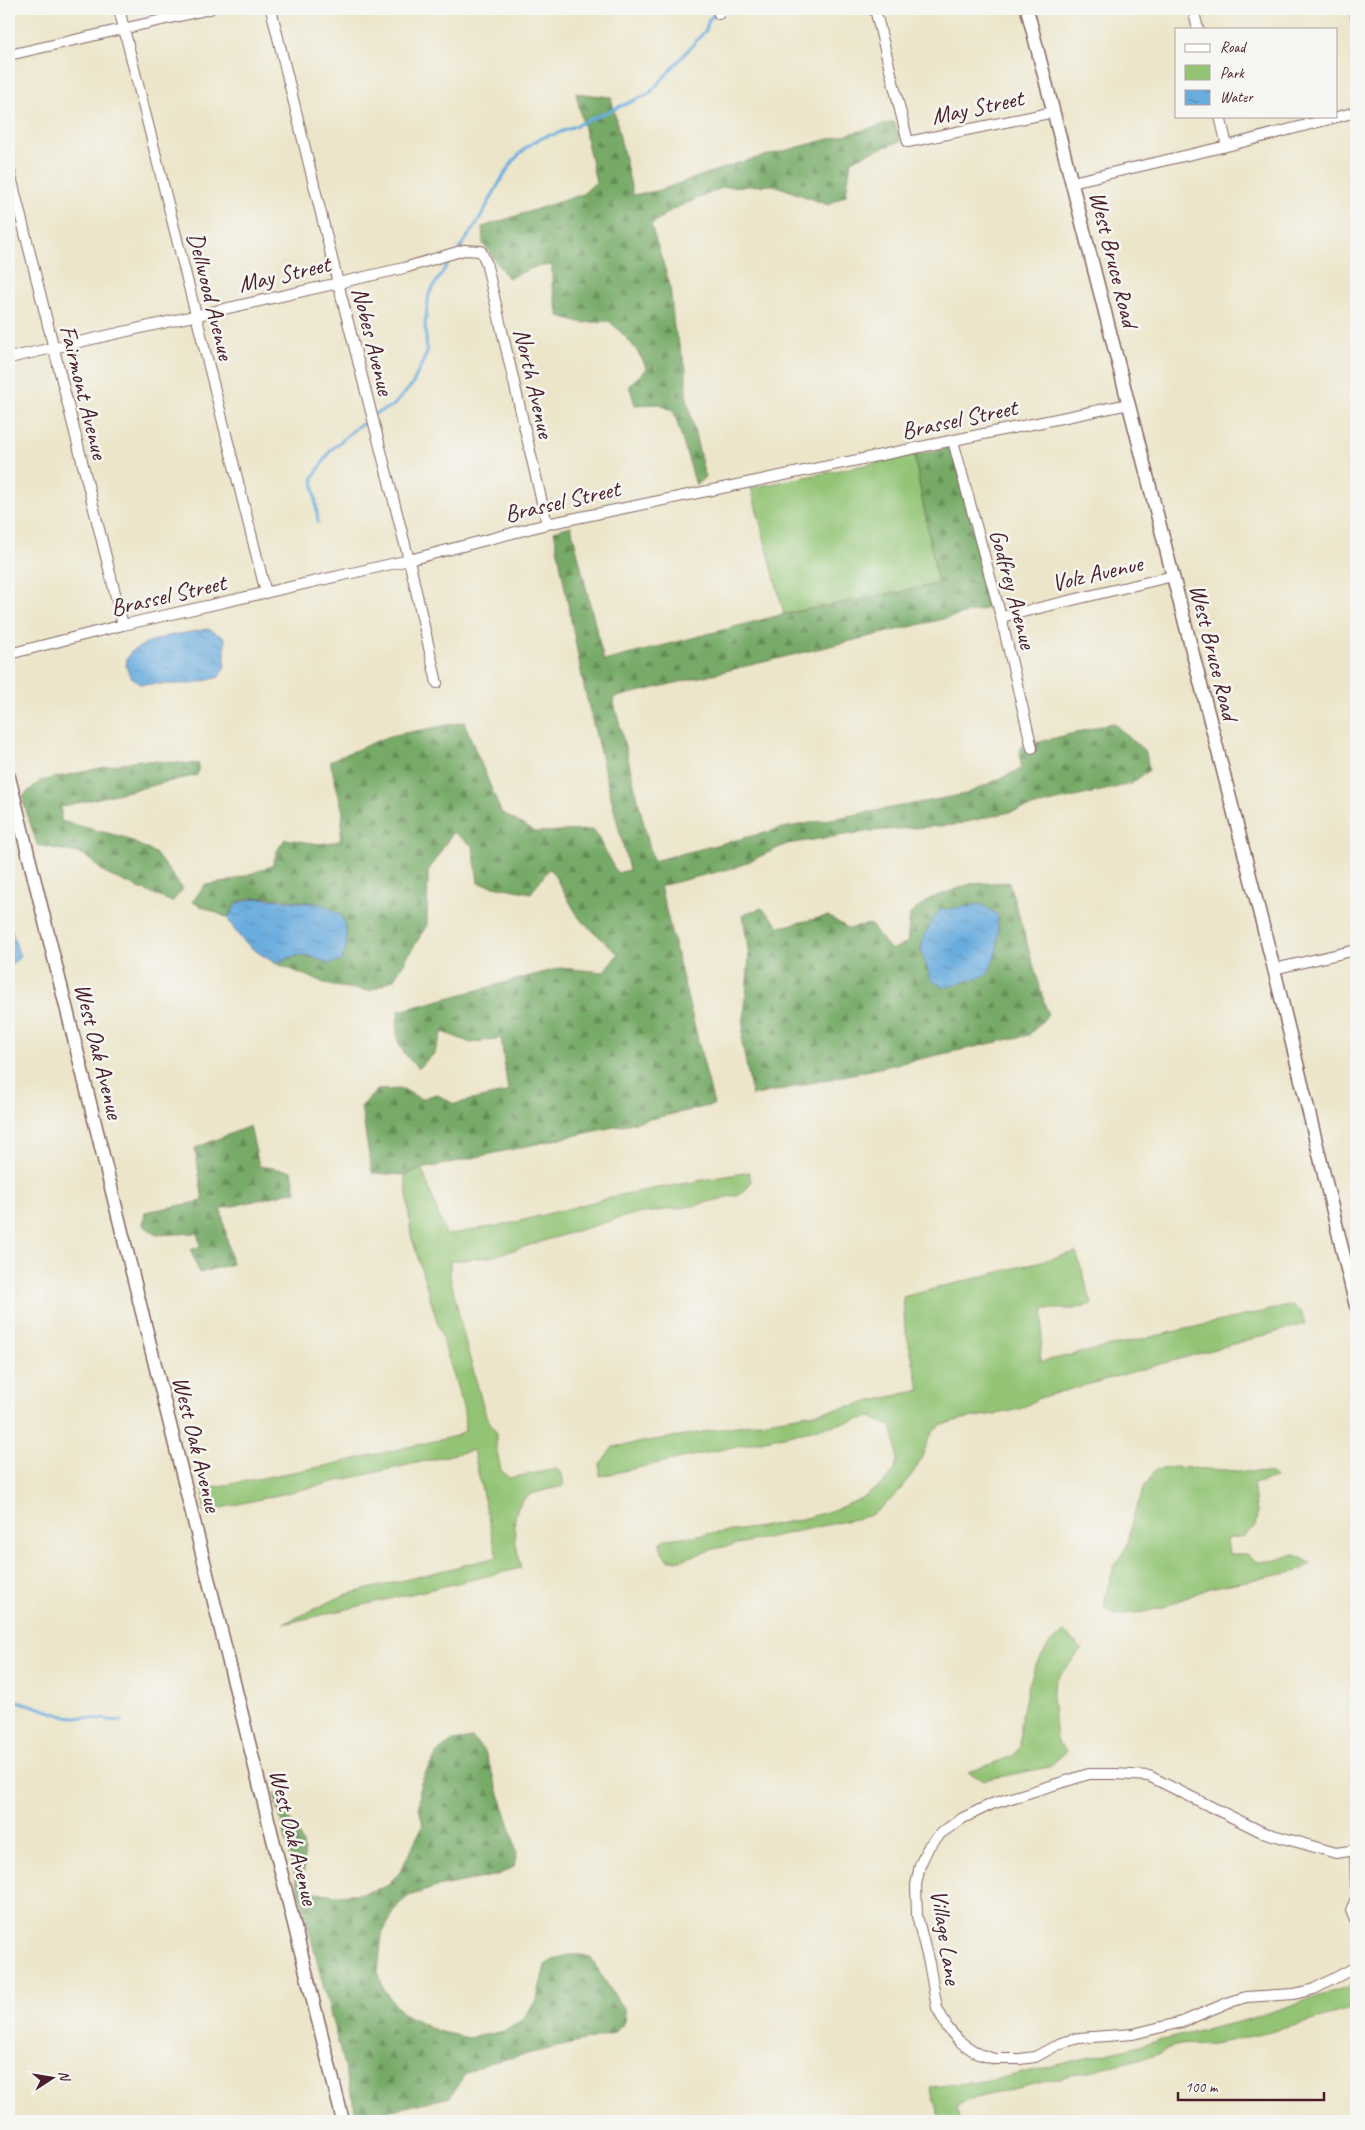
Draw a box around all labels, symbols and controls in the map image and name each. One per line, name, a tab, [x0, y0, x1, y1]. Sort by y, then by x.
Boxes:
legend	[1175, 28, 1338, 118]
text: Road	[1220, 38, 1247, 57]
text: Park	[1220, 64, 1245, 83]
street label: May Street	[928, 82, 1028, 131]
text: Water	[1220, 88, 1254, 107]
street label: West Bruce Road	[1083, 188, 1146, 333]
street label: Dellwood Avenue	[181, 229, 242, 365]
street label: May Street	[235, 248, 335, 299]
street label: Nobes Avenue	[345, 284, 401, 400]
street label: Fairmont Avenue	[53, 322, 116, 464]
street label: North Avenue	[507, 325, 562, 443]
street label: Brassel Street	[899, 392, 1022, 446]
street label: Brassel Street	[501, 473, 625, 529]
street label: Godfrey Avenue	[983, 526, 1044, 654]
street label: Volz Avenue	[1049, 548, 1147, 598]
street label: Brassel Street	[107, 567, 231, 623]
street label: West Bruce Road	[1183, 581, 1246, 726]
street label: West Oak Avenue	[68, 980, 131, 1124]
street label: West Oak Avenue	[166, 1373, 229, 1517]
street label: West Oak Avenue	[263, 1766, 326, 1910]
street label: Village Lane	[924, 1888, 969, 1989]
north arrow	[28, 2052, 78, 2102]
text: N	[55, 2069, 74, 2084]
scale bar	[1178, 2070, 1324, 2102]
text: 100 m	[1185, 2078, 1219, 2097]

